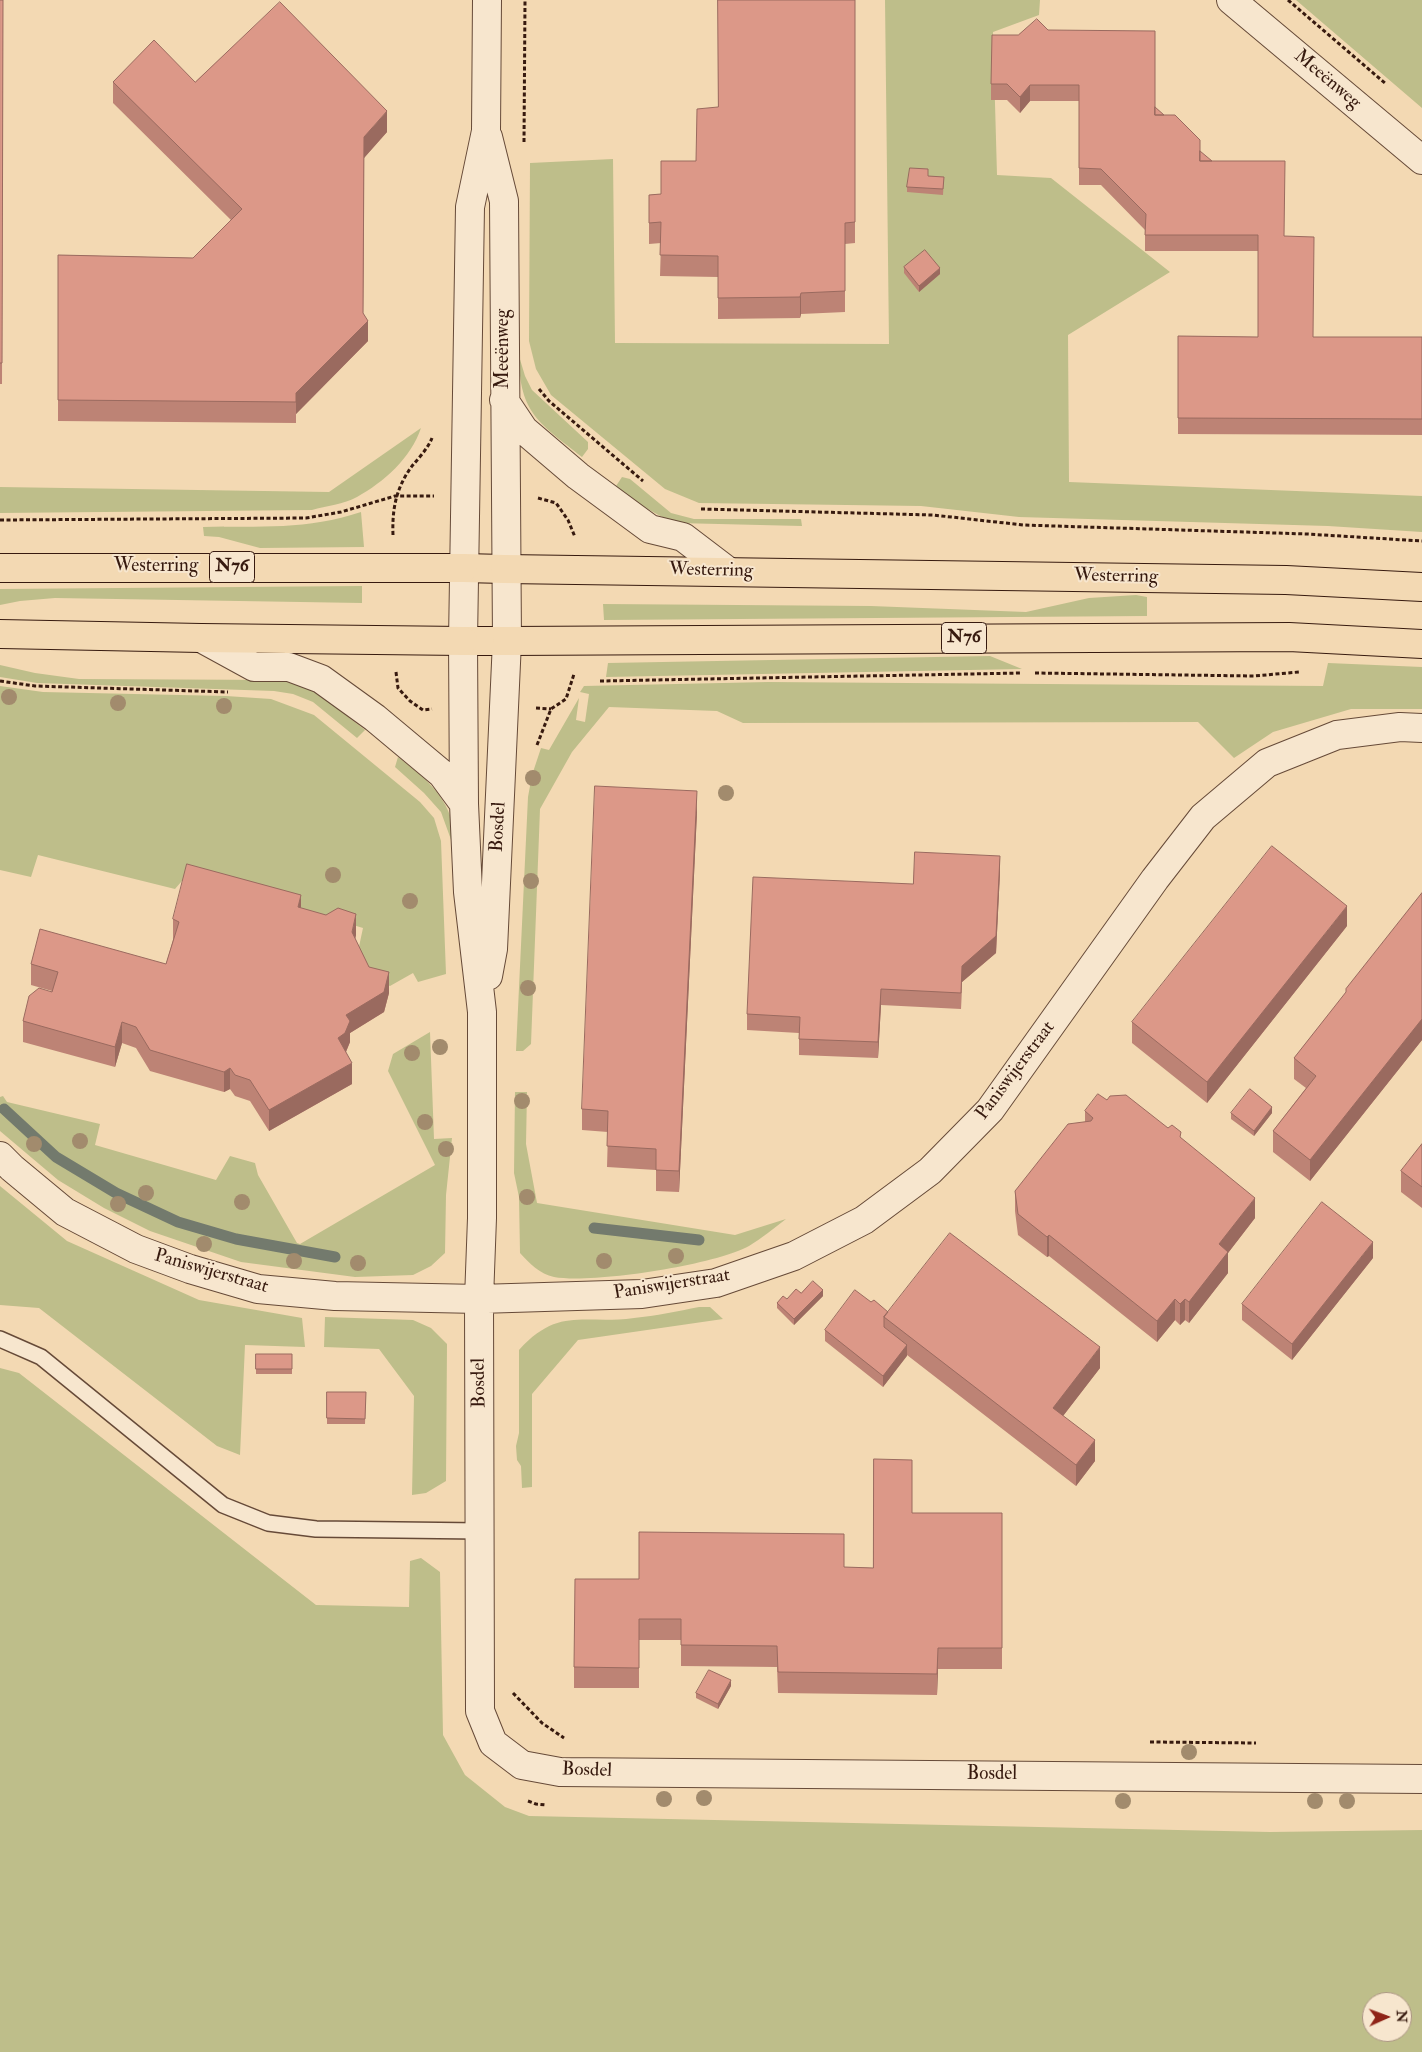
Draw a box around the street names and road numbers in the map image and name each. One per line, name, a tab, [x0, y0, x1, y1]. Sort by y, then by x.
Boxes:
street label: Meeënweg	[1289, 45, 1365, 115]
street label: Meeënweg	[493, 309, 515, 389]
road number: N76	[210, 552, 254, 582]
street label: Westerring	[114, 556, 198, 578]
street label: Westerring	[669, 559, 753, 583]
street label: Westerring	[1074, 565, 1158, 589]
road number: N76	[942, 622, 986, 654]
street label: Bosdel	[486, 801, 512, 853]
street label: Paniswijerstraat	[972, 1017, 1060, 1125]
street label: Paniswijerstraat	[151, 1245, 271, 1299]
street label: Paniswijerstraat	[612, 1265, 732, 1305]
street label: Bosdel	[468, 1358, 492, 1408]
street label: Bosdel	[561, 1759, 613, 1783]
street label: Bosdel	[967, 1764, 1017, 1786]

